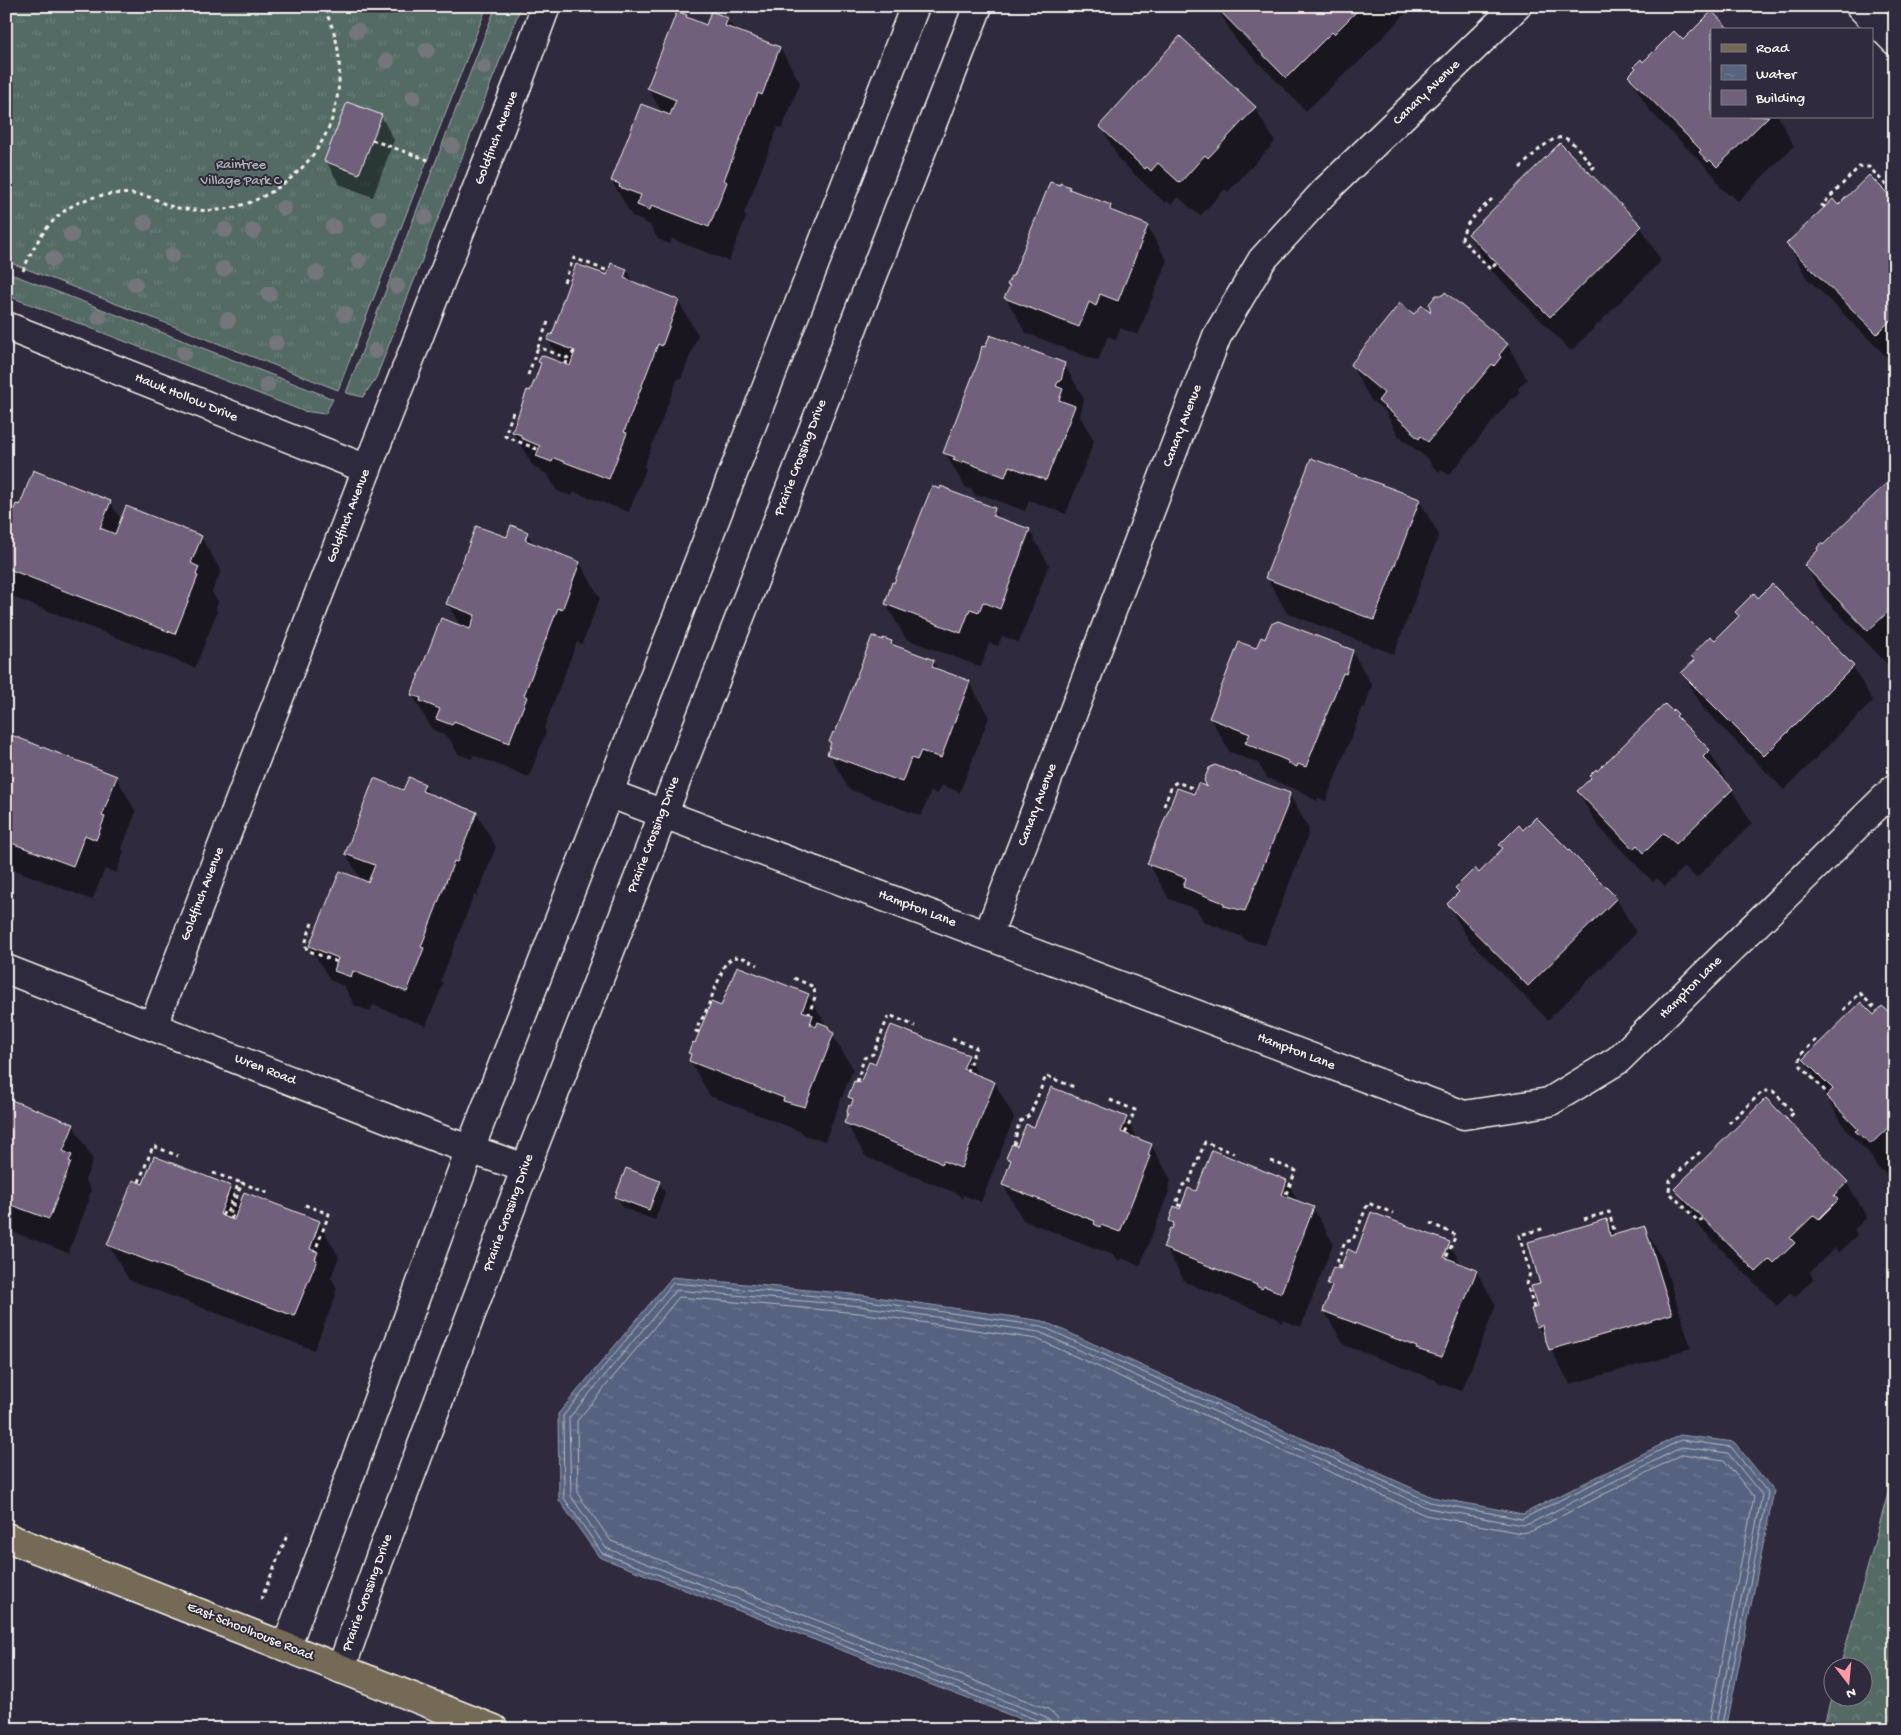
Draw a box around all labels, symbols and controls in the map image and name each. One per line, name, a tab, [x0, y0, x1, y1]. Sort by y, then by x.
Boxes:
legend	[1711, 28, 1874, 118]
text: Road	[1756, 40, 1790, 58]
street label: Canary Avenue	[1390, 56, 1465, 129]
text: Water	[1756, 66, 1798, 84]
street label: Goldfinch Avenue	[471, 88, 523, 187]
text: Building	[1755, 90, 1805, 108]
park label: Raintree Village Park C	[200, 157, 283, 190]
street label: Hawk Hollow Drive	[132, 370, 241, 427]
street label: Canary Avenue	[1159, 382, 1207, 470]
street label: Prairie Crossing Drive	[771, 397, 831, 520]
street label: Goldfinch Avenue	[323, 466, 375, 565]
street label: Canary Avenue	[1014, 761, 1062, 849]
street label: Prairie Crossing Drive	[624, 774, 684, 897]
street label: Goldfinch Avenue	[177, 844, 229, 943]
street label: Hampton Lane	[876, 886, 959, 932]
street label: Hampton Lane	[1656, 952, 1727, 1023]
street label: Hampton Lane	[1255, 1029, 1338, 1075]
street label: Wren Road	[232, 1050, 300, 1090]
street label: Prairie Crossing Drive	[480, 1151, 538, 1275]
street label: Prairie Crossing Drive	[339, 1531, 397, 1655]
street label: East Schoolhouse Road	[184, 1599, 317, 1666]
north arrow	[1824, 1658, 1874, 1708]
text: N	[1844, 1683, 1858, 1702]

